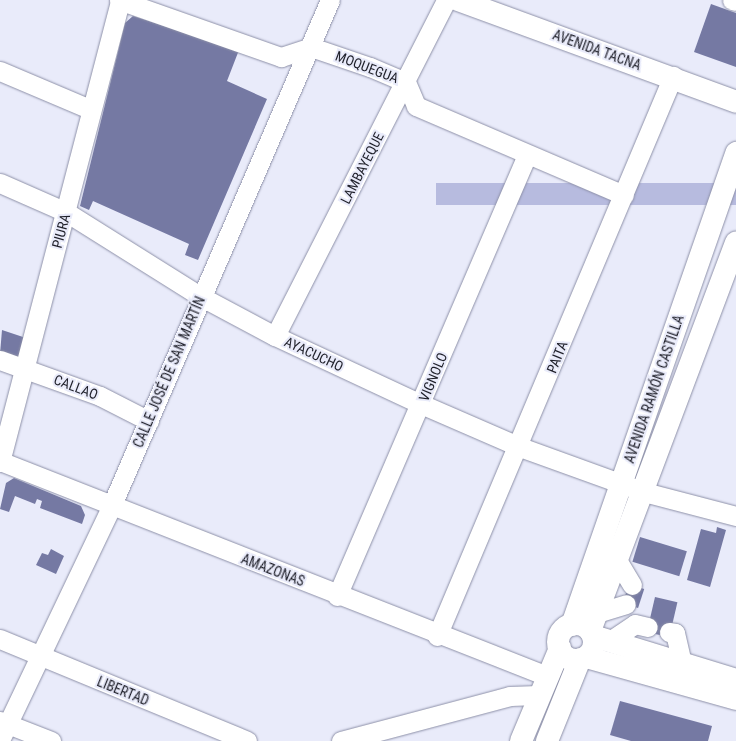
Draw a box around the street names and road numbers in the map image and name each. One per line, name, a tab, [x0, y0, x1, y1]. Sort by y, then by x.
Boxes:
street label: AVENIDA TACNA	[550, 26, 644, 74]
street label: MOQUEGUA	[333, 47, 401, 87]
street label: LAMBAYEQUE	[337, 129, 387, 207]
street label: PIURA	[48, 212, 74, 250]
street label: CALLE JOSÉ DE SAN MARTÍN	[129, 294, 209, 450]
street label: AVENIDA RAMÓN CASTILLA	[621, 313, 687, 465]
street label: AYACUCHO	[282, 333, 346, 375]
street label: PAITA	[543, 339, 571, 375]
street label: VIGNOLO	[415, 350, 451, 404]
street label: CALLAO	[52, 371, 100, 403]
street label: AMAZONAS	[239, 550, 307, 590]
street label: LIBERTAD	[95, 673, 151, 709]

